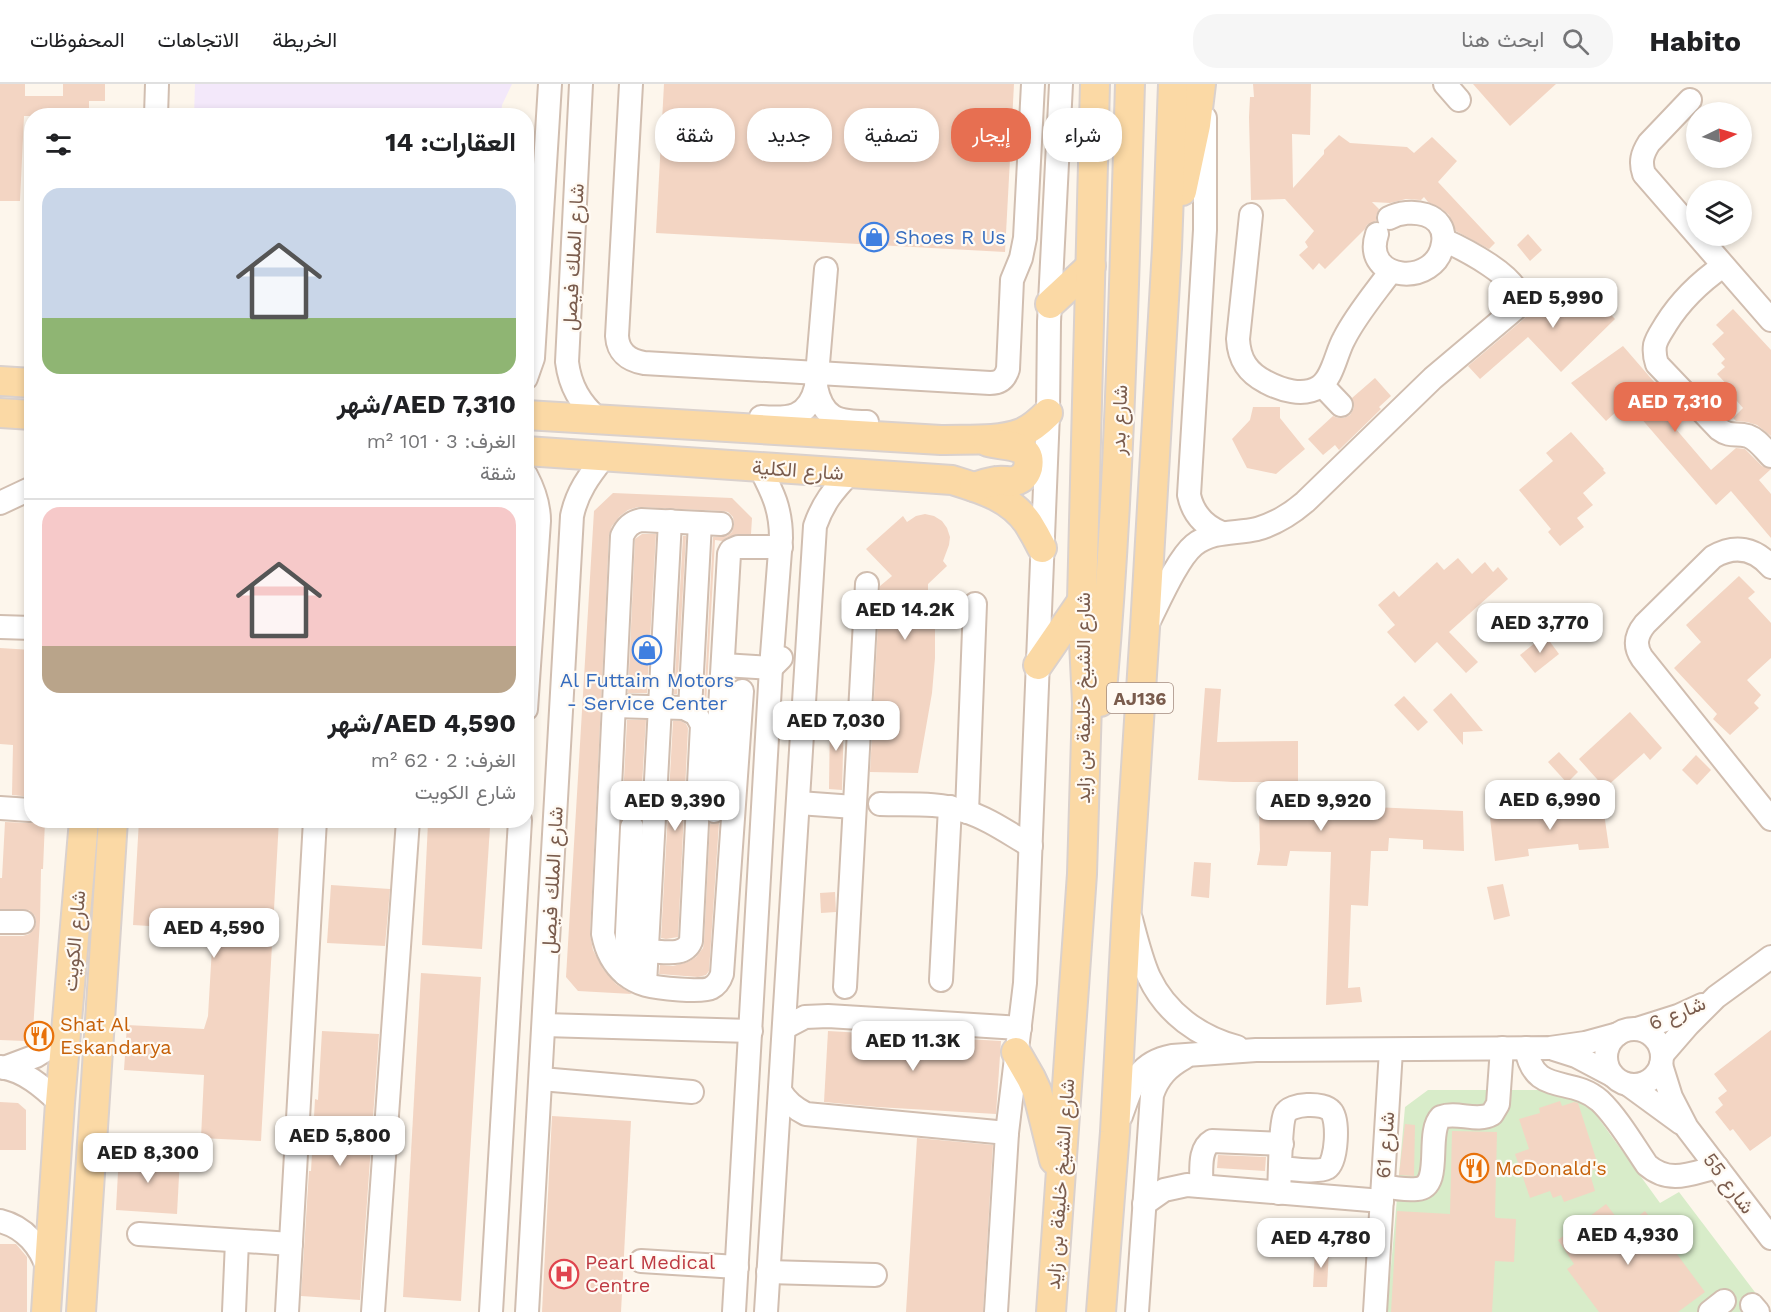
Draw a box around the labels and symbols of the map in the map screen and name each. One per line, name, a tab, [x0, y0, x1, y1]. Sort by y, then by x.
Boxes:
north arrow	[1686, 102, 1752, 168]
street label: شارع الملك فيصل	[557, 183, 591, 331]
shop icon: Shoes R Us	[858, 221, 890, 253]
place label: Shoes R Us	[895, 225, 1006, 249]
pin: AED 5,990	[1484, 278, 1622, 329]
pin: AED 7,310	[1606, 382, 1744, 433]
street label: شارع بدر	[1106, 384, 1134, 457]
street label: شارع الكلية	[751, 455, 845, 487]
pin: AED 14.2K	[836, 590, 974, 641]
street label: شارع الشيخ خليفة بن زايد	[1071, 592, 1097, 804]
pin: AED 3,770	[1471, 603, 1609, 654]
shop icon: Al Futtaim Motors - Service Center	[631, 634, 663, 666]
place label: Al Futtaim Motors - Service Center	[560, 668, 734, 715]
road number: AJ136	[1107, 683, 1173, 713]
pin: AED 7,030	[767, 701, 905, 752]
pin: AED 6,990	[1481, 780, 1619, 831]
pin: AED 9,390	[606, 781, 744, 832]
pin: AED 9,920	[1252, 781, 1390, 832]
street label: شارع الملك فيصل	[536, 806, 570, 954]
street label: شارع الكويت	[58, 889, 92, 993]
pin: AED 4,590	[145, 908, 283, 959]
street label: شارع 6	[1645, 991, 1710, 1037]
place label: Shat Al Eskandarya	[60, 1012, 172, 1059]
restaurant icon: Shat Al Eskandarya	[23, 1020, 55, 1052]
pin: AED 11.3K	[844, 1021, 982, 1072]
street label: شارع الشيخ خليفة بن زايد	[1041, 1078, 1081, 1290]
street label: شارع 61	[1371, 1111, 1401, 1179]
pin: AED 5,800	[271, 1116, 409, 1167]
pin: AED 8,300	[79, 1133, 217, 1184]
street label: شارع 55	[1697, 1148, 1760, 1220]
restaurant icon: McDonald's	[1458, 1152, 1490, 1184]
place label: McDonald's	[1495, 1156, 1607, 1180]
pin: AED 4,930	[1559, 1215, 1697, 1266]
pin: AED 4,780	[1252, 1218, 1390, 1269]
place label: Pearl Medical Centre	[585, 1250, 715, 1297]
hospital icon: Pearl Medical Centre	[548, 1258, 580, 1290]

